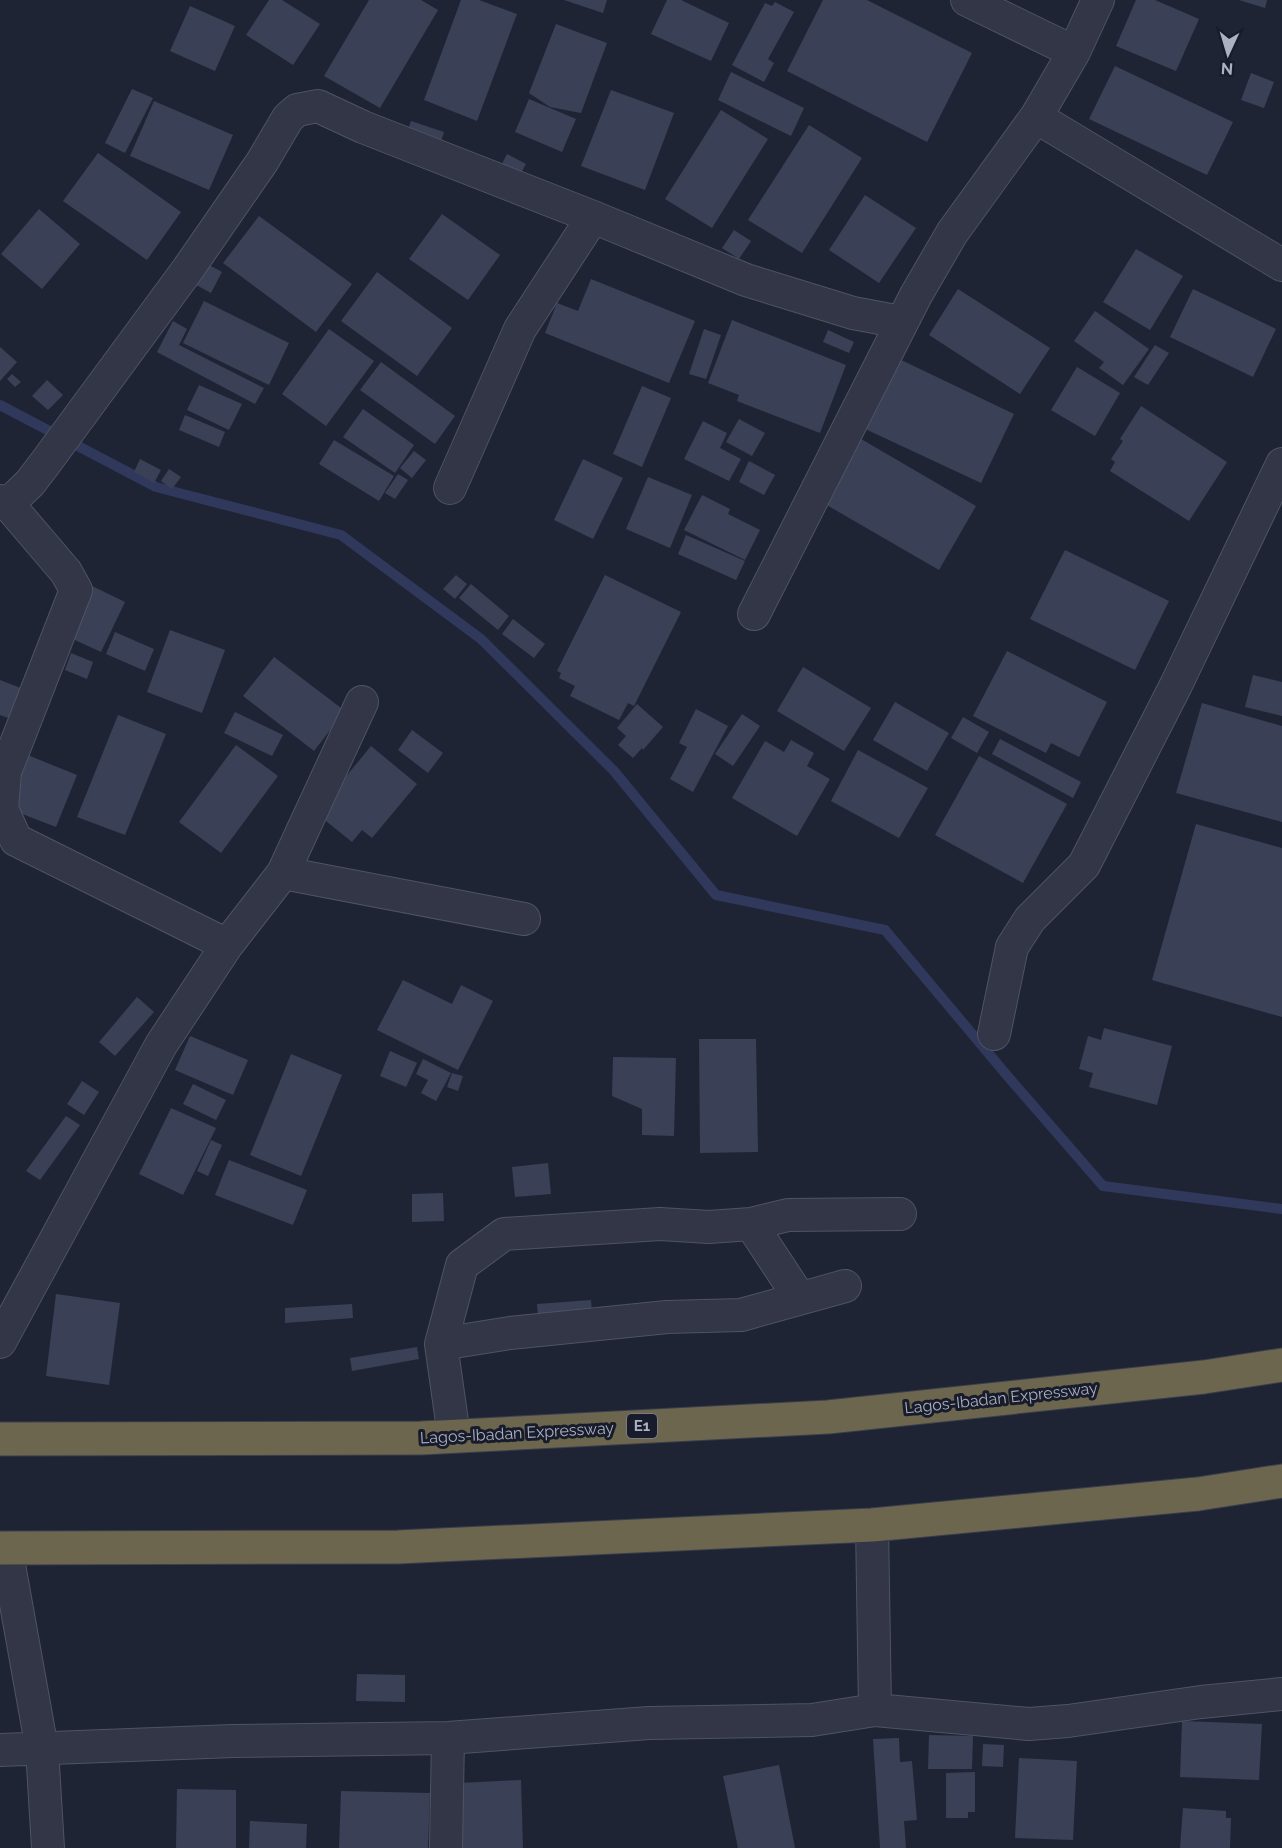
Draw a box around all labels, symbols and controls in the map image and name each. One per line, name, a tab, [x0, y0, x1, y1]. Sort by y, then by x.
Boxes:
north arrow	[1198, 24, 1258, 84]
text: N	[1220, 59, 1234, 78]
street label: Lagos-Ibadan Expressway	[903, 1378, 1099, 1418]
road number: E1	[627, 1414, 657, 1438]
street label: Lagos-Ibadan Expressway	[420, 1418, 615, 1448]

